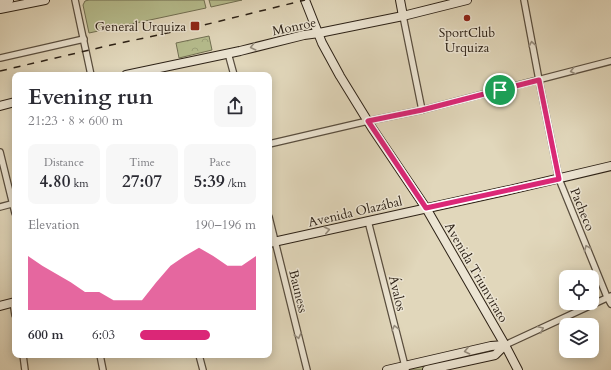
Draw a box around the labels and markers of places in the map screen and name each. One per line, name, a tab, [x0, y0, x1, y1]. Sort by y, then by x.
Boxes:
marker: SportClub Urquiza	[462, 13, 472, 23]
place label: General Urquiza	[95, 18, 186, 36]
marker: General Urquiza	[189, 20, 201, 32]
place label: SportClub Urquiza	[439, 24, 495, 57]
pin	[483, 73, 517, 107]

